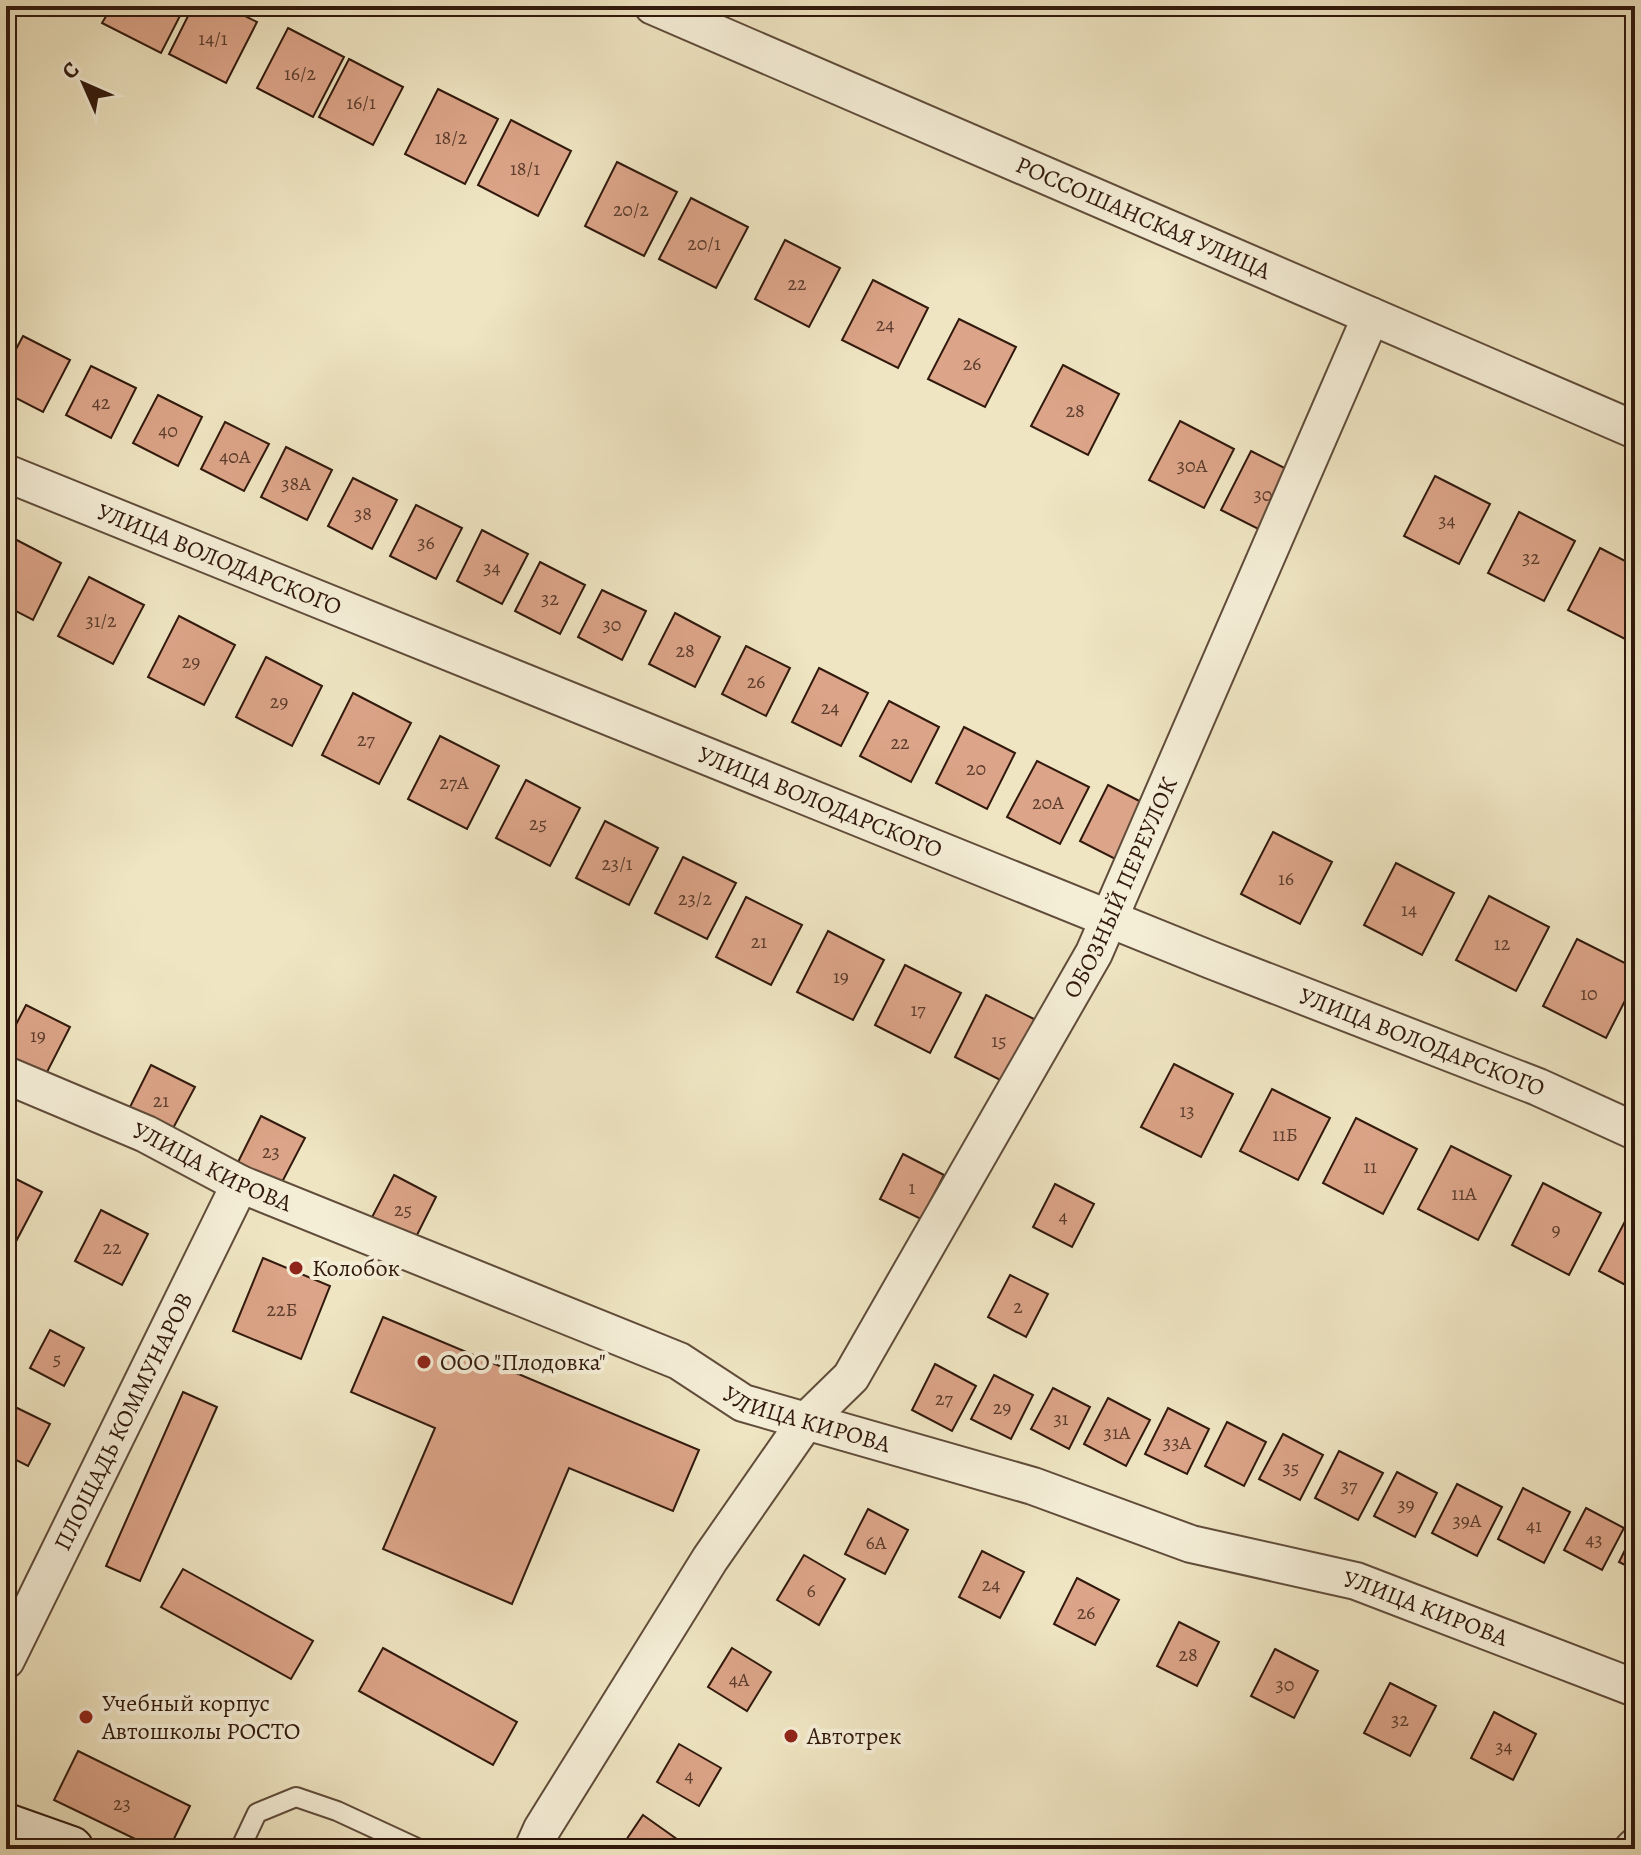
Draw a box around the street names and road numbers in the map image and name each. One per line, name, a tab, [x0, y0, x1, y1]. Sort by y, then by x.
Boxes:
street label: РОССОШАНСКАЯ УЛИЦА	[1011, 149, 1277, 287]
street label: УЛИЦА ВОЛОДАРСКОГО	[92, 495, 346, 623]
street label: УЛИЦА ВОЛОДАРСКОГО	[693, 738, 947, 866]
street label: ОБОЗНЫЙ ПЕРЕУЛОК	[1055, 771, 1185, 1004]
street label: УЛИЦА ВОЛОДАРСКОГО	[1294, 980, 1549, 1104]
street label: УЛИЦА КИРОВА	[128, 1114, 298, 1220]
street label: ПЛОЩАДЬ КОММУНАРОВ	[46, 1287, 200, 1556]
street label: УЛИЦА КИРОВА	[716, 1378, 895, 1461]
street label: УЛИЦА КИРОВА	[1340, 1563, 1514, 1654]

